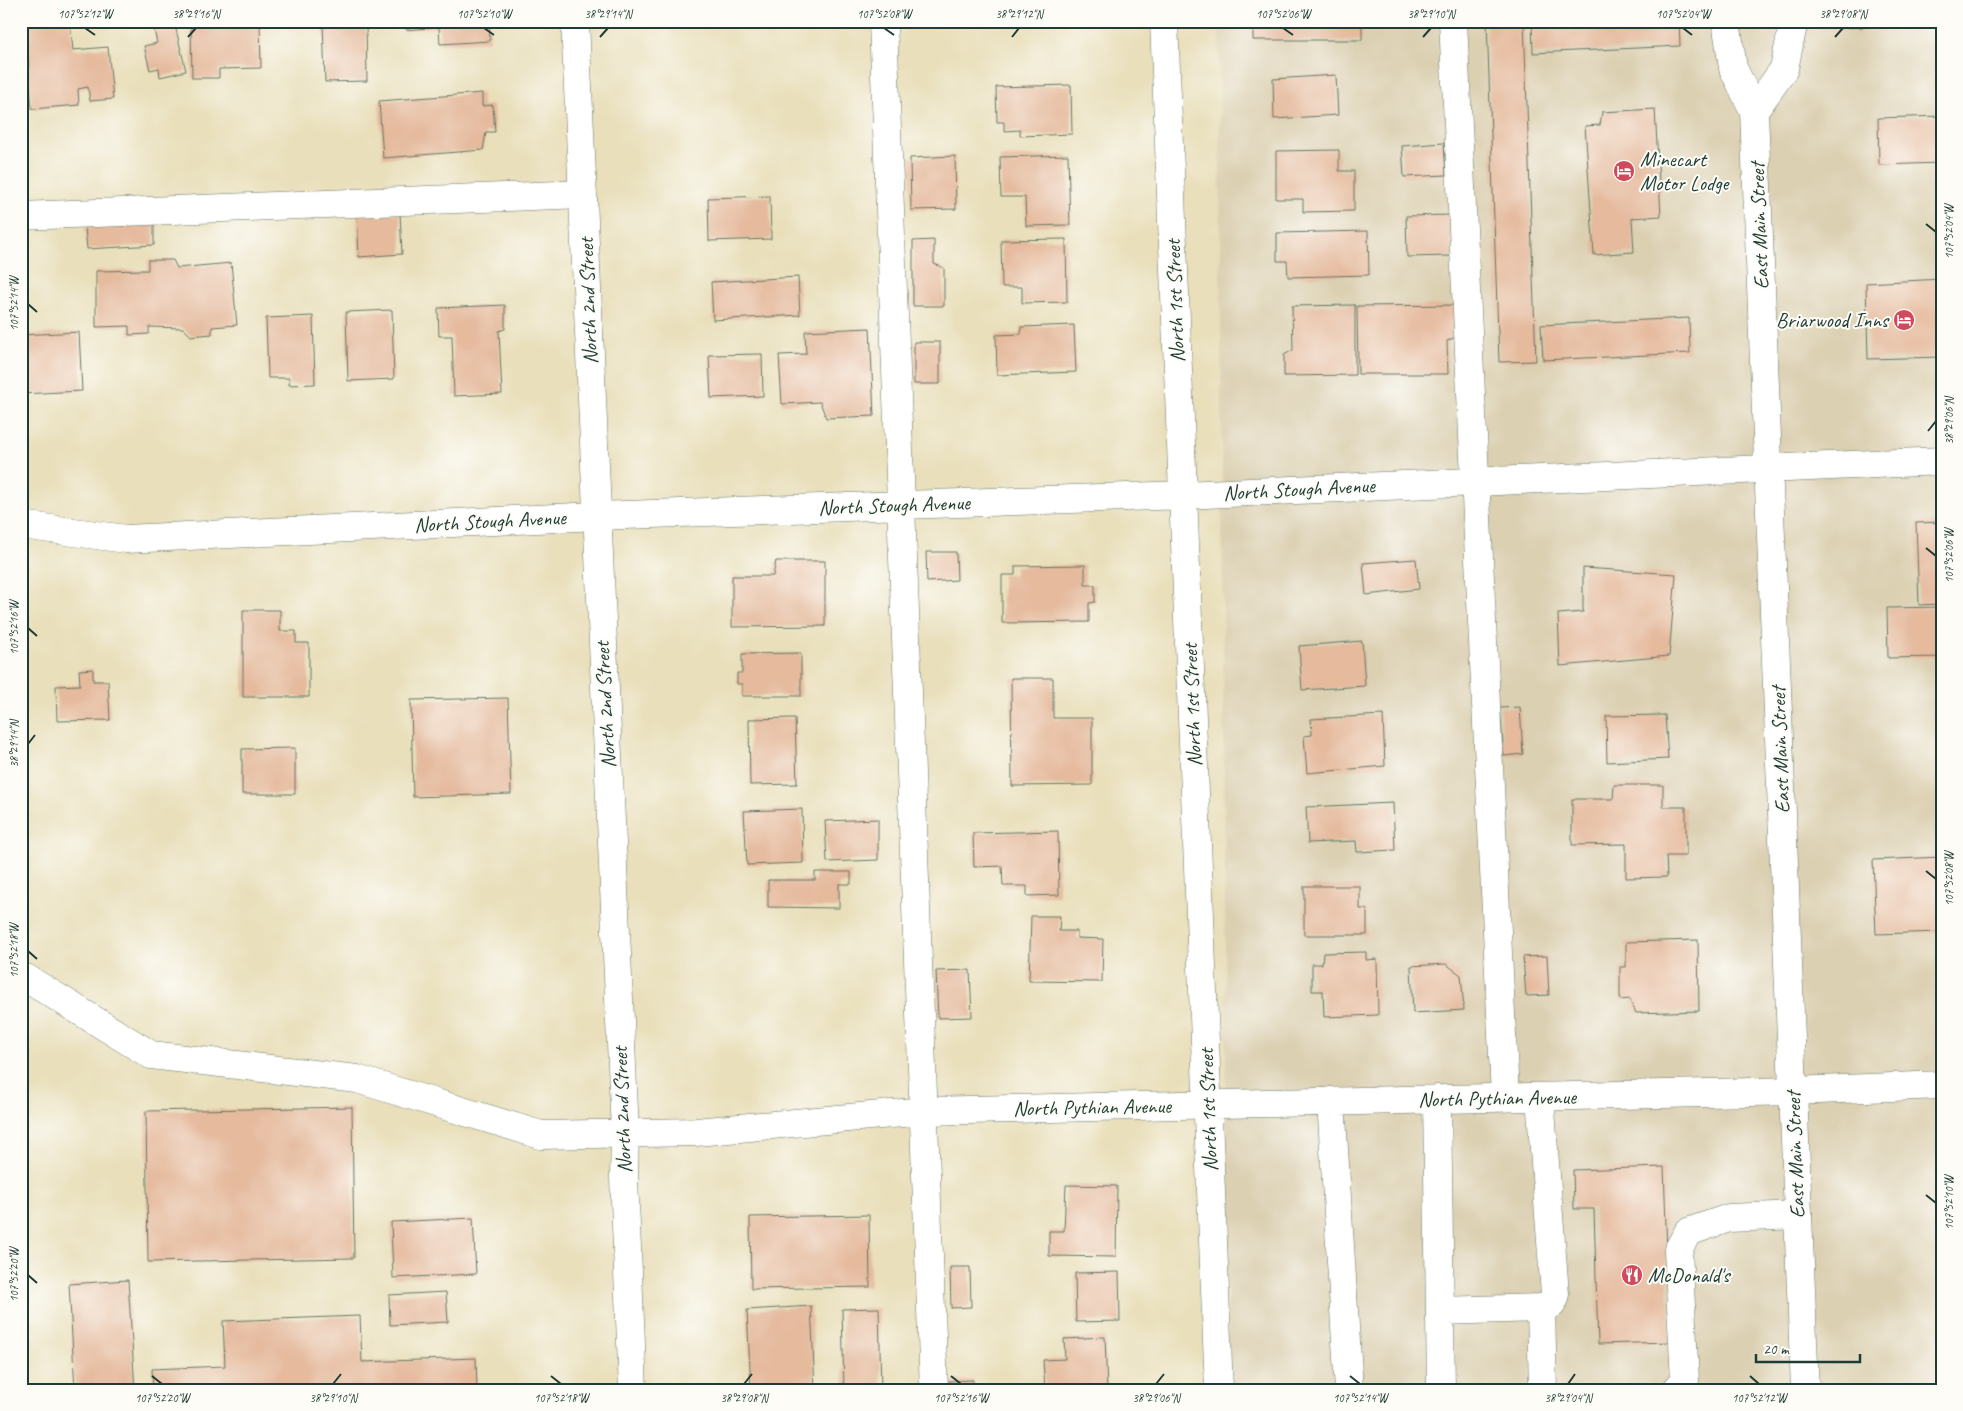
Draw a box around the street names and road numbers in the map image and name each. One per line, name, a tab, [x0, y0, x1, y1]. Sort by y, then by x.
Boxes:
street label: East Main Street	[1744, 159, 1774, 290]
street label: North 2nd Street	[573, 235, 603, 365]
street label: North 1st Street	[1160, 237, 1190, 363]
street label: North Stough Avenue	[1223, 472, 1377, 506]
street label: North Stough Avenue	[818, 489, 971, 521]
street label: North Stough Avenue	[414, 504, 568, 538]
street label: North 2nd Street	[589, 639, 621, 769]
street label: North 1st Street	[1177, 641, 1207, 767]
street label: East Main Street	[1765, 683, 1795, 814]
street label: North 2nd Street	[607, 1044, 637, 1174]
street label: North 1st Street	[1193, 1046, 1223, 1172]
street label: North Pythian Avenue	[1418, 1084, 1577, 1112]
street label: East Main Street	[1780, 1088, 1810, 1219]
street label: North Pythian Avenue	[1013, 1093, 1172, 1121]

